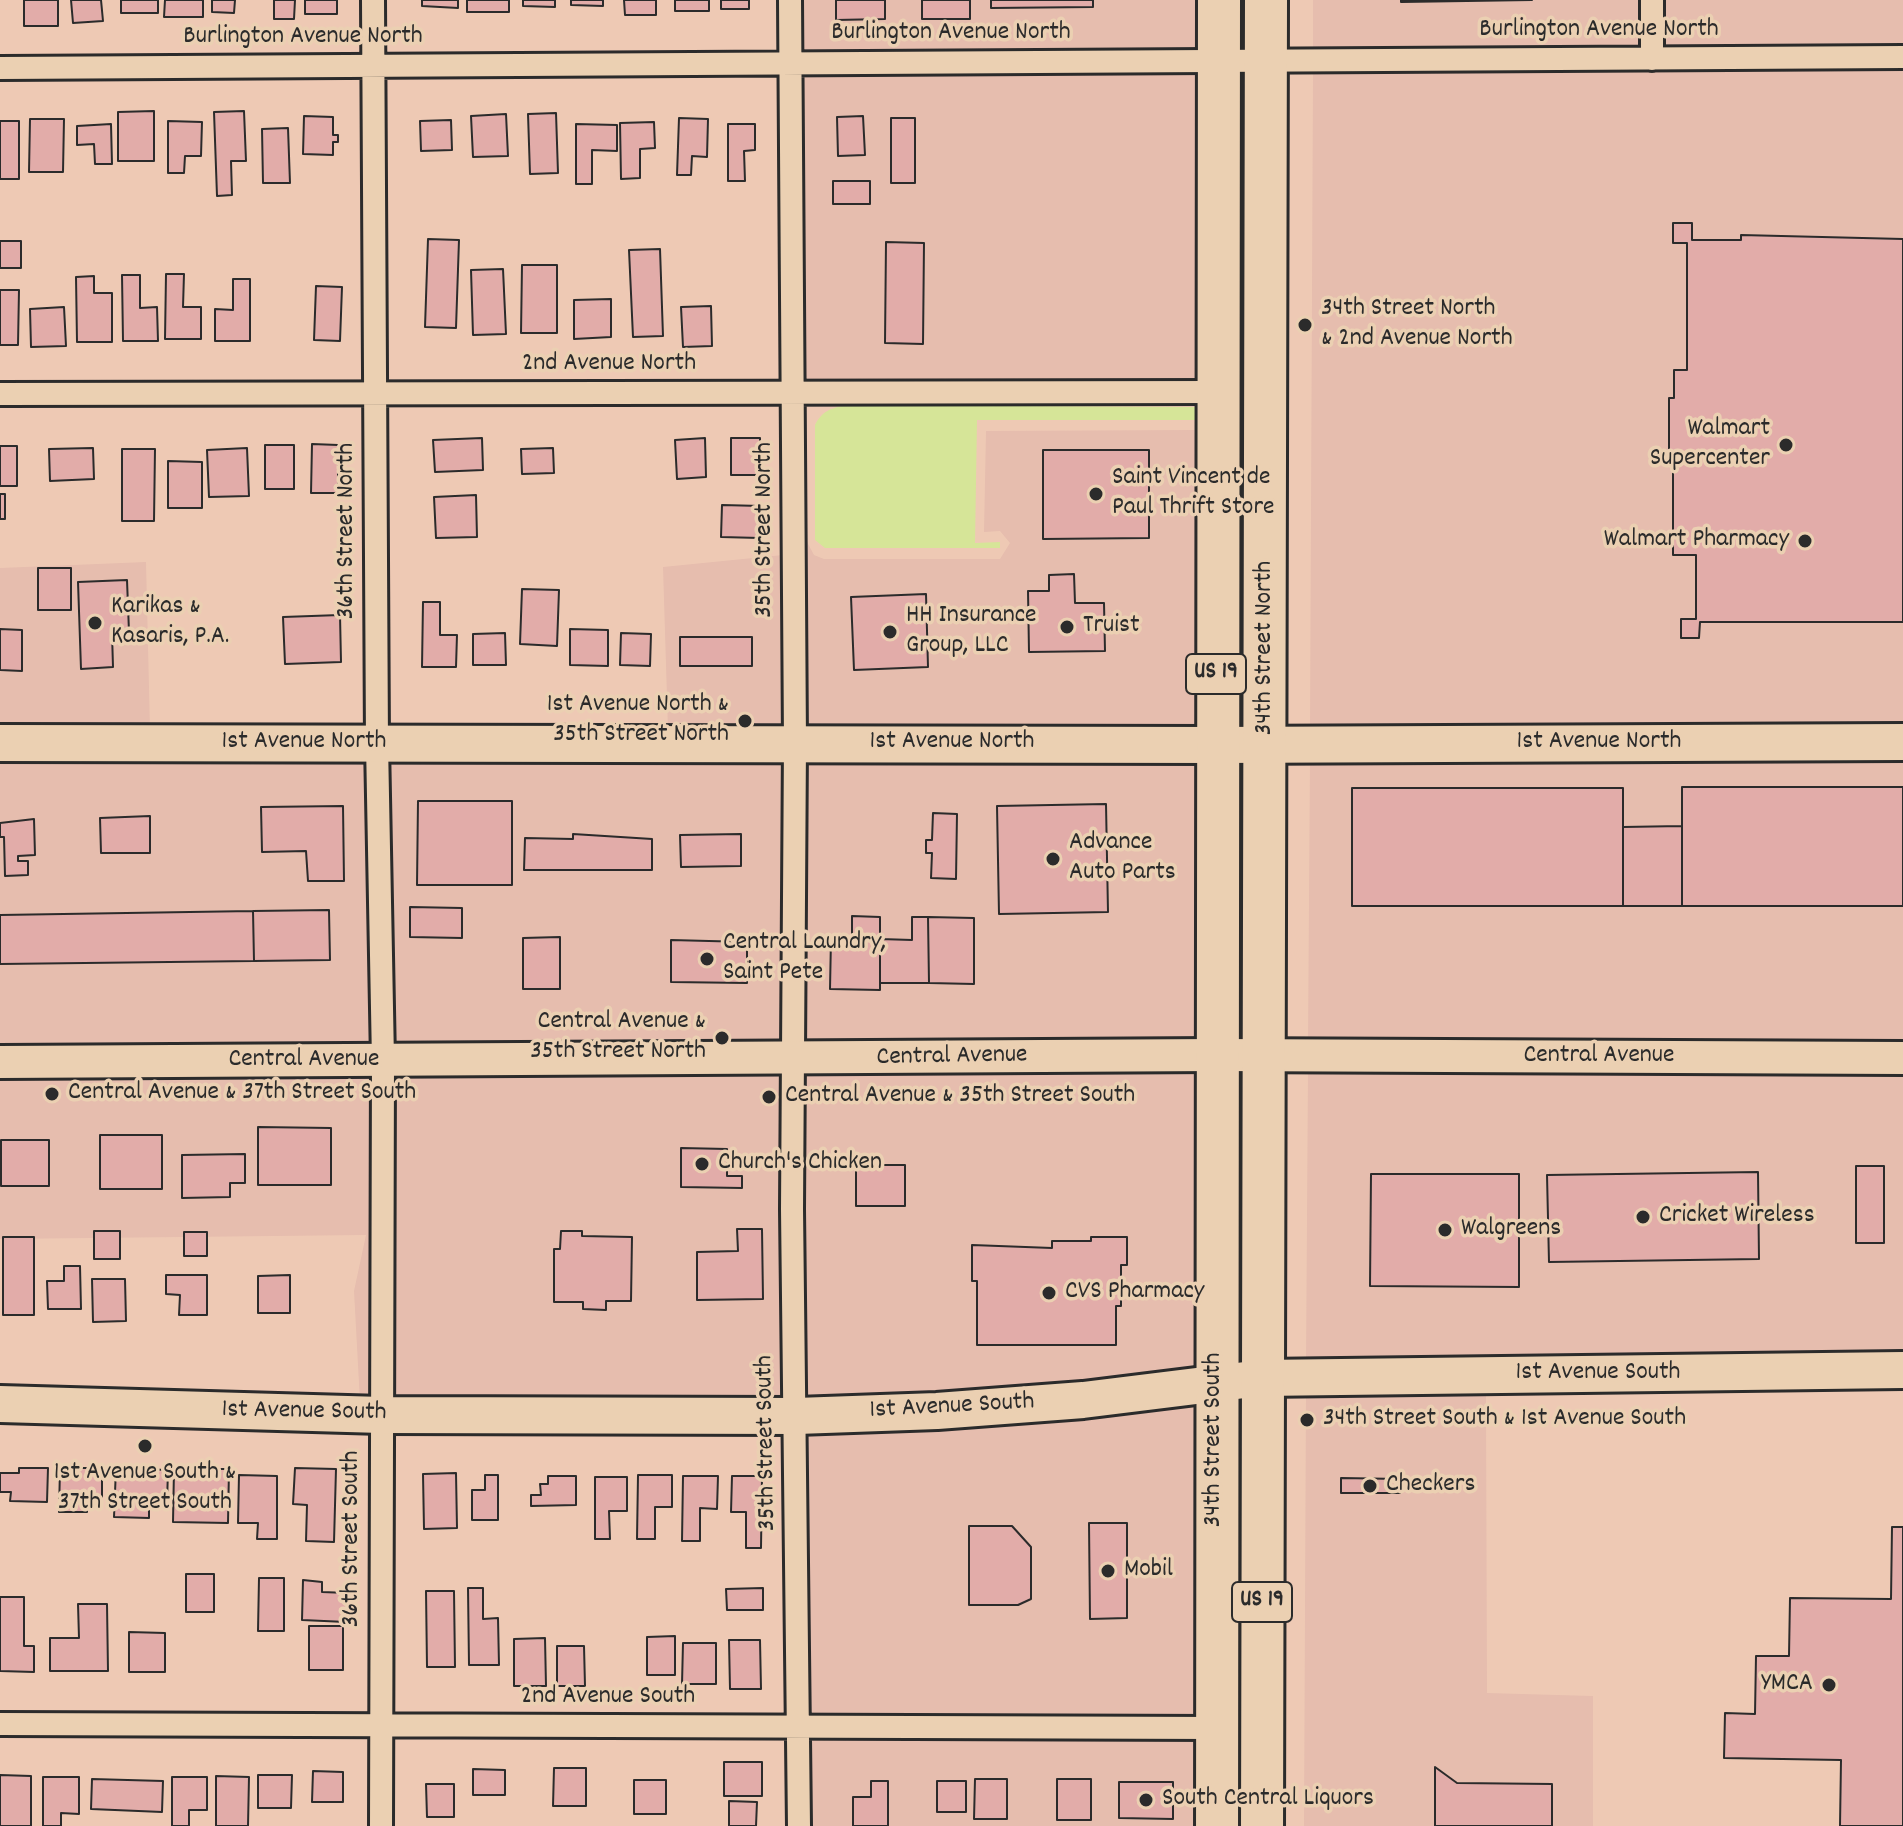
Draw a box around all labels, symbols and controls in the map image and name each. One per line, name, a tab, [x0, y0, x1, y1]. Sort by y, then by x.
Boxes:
street label: Burlington Avenue North	[1479, 15, 1719, 47]
street label: Burlington Avenue North	[831, 18, 1071, 50]
street label: Burlington Avenue North	[183, 22, 423, 54]
place label: 34th Street North & 2nd Avenue North	[1321, 294, 1513, 356]
marker: 34th Street North & 2nd Avenue North	[1296, 316, 1314, 334]
street label: 2nd Avenue North	[522, 349, 696, 381]
place label: Walmart Supercenter	[1650, 414, 1770, 476]
marker: Walmart Supercenter	[1777, 436, 1795, 454]
street label: 35th Street North	[750, 442, 782, 618]
street label: 36th Street North	[332, 443, 364, 619]
place label: Saint Vincent de Paul Thrift Store	[1112, 463, 1274, 524]
marker: Saint Vincent de Paul Thrift Store	[1087, 485, 1105, 503]
place label: Walmart Pharmacy	[1604, 525, 1789, 557]
marker: Walmart Pharmacy	[1796, 532, 1814, 550]
street label: 34th Street North	[1250, 561, 1282, 735]
place label: Karikas & Kasaris, P.A.	[111, 592, 229, 654]
place label: HH Insurance Group, LLC	[906, 601, 1037, 662]
place label: Truist	[1083, 611, 1140, 643]
marker: Karikas & Kasaris, P.A.	[86, 614, 104, 632]
marker: Truist	[1058, 618, 1076, 636]
marker: HH Insurance Group, LLC	[881, 623, 899, 641]
road number: US 19	[1186, 654, 1246, 694]
place label: 1st Avenue North & 35th Street North	[547, 690, 729, 752]
marker: 1st Avenue North & 35th Street North	[736, 712, 754, 730]
street label: 1st Avenue North	[222, 727, 386, 759]
street label: 1st Avenue North	[870, 727, 1034, 759]
street label: 1st Avenue North	[1517, 727, 1681, 759]
place label: Advance Auto Parts	[1069, 828, 1176, 890]
marker: Advance Auto Parts	[1044, 850, 1062, 868]
place label: Central Laundry, Saint Pete	[723, 928, 886, 990]
marker: Central Laundry, Saint Pete	[698, 950, 716, 968]
place label: Central Avenue & 35th Street North	[530, 1007, 706, 1068]
marker: Central Avenue & 35th Street North	[713, 1029, 731, 1047]
street label: Central Avenue	[876, 1041, 1028, 1075]
street label: Central Avenue	[1523, 1041, 1675, 1073]
street label: Central Avenue	[228, 1045, 380, 1077]
place label: Central Avenue & 37th Street South	[68, 1078, 416, 1110]
place label: Central Avenue & 35th Street South	[785, 1081, 1135, 1113]
marker: Central Avenue & 37th Street South	[43, 1085, 61, 1103]
marker: Central Avenue & 35th Street South	[760, 1088, 778, 1106]
place label: Church's Chicken	[718, 1148, 882, 1180]
marker: Church's Chicken	[693, 1155, 711, 1173]
place label: Cricket Wireless	[1659, 1201, 1815, 1233]
marker: Cricket Wireless	[1634, 1208, 1652, 1226]
place label: Walgreens	[1461, 1214, 1561, 1246]
marker: Walgreens	[1436, 1221, 1454, 1239]
place label: CVS Pharmacy	[1065, 1277, 1204, 1309]
marker: CVS Pharmacy	[1040, 1284, 1058, 1302]
street label: 34th Street South	[1199, 1353, 1231, 1527]
street label: 35th Street South	[751, 1355, 785, 1531]
street label: 1st Avenue South	[1515, 1358, 1681, 1390]
street label: 1st Avenue South	[869, 1388, 1035, 1428]
street label: 1st Avenue South	[221, 1396, 387, 1430]
place label: 34th Street South & 1st Avenue South	[1323, 1404, 1686, 1436]
marker: 34th Street South & 1st Avenue South	[1298, 1411, 1316, 1429]
marker: 1st Avenue South & 37th Street South	[136, 1437, 154, 1455]
street label: 36th Street South	[337, 1451, 369, 1627]
place label: 1st Avenue South & 37th Street South	[54, 1458, 236, 1520]
place label: Checkers	[1386, 1470, 1475, 1502]
marker: Checkers	[1361, 1477, 1379, 1495]
place label: Mobil	[1124, 1555, 1173, 1587]
marker: Mobil	[1099, 1562, 1117, 1580]
road number: US 19	[1232, 1582, 1292, 1622]
place label: YMCA	[1761, 1669, 1813, 1701]
marker: YMCA	[1820, 1676, 1838, 1694]
street label: 2nd Avenue South	[521, 1682, 695, 1714]
place label: South Central Liquors	[1162, 1784, 1374, 1816]
marker: South Central Liquors	[1137, 1791, 1155, 1809]

